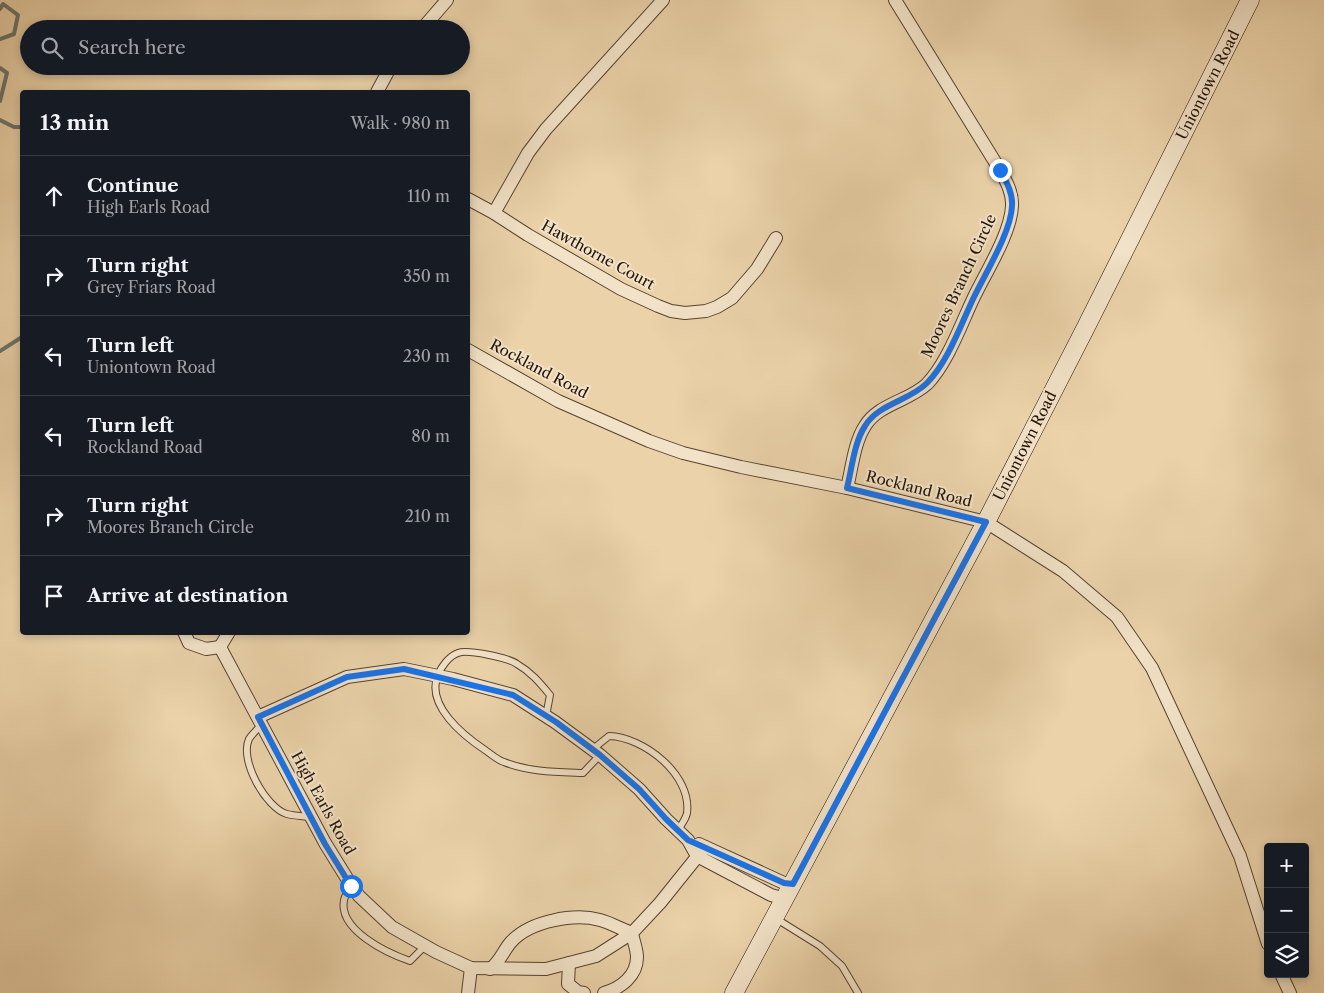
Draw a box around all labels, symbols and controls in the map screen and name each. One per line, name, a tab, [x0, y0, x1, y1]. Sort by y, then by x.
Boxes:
search box	[20, 20, 470, 75]
street label: Uniontown Road	[1172, 27, 1243, 143]
icon: search	[38, 34, 66, 62]
text: Search here	[78, 36, 186, 59]
text: 13 min	[40, 110, 109, 135]
text: Walk · 980 m	[351, 113, 450, 133]
route end	[989, 159, 1012, 182]
text: Continue	[87, 174, 179, 197]
icon: ahead	[40, 182, 68, 210]
text: 110 m	[407, 186, 450, 206]
text: High Earls Road	[87, 197, 210, 217]
street label: Moores Branch Circle	[917, 211, 1000, 361]
street label: Hawthorne Court	[538, 216, 659, 294]
text: Turn right	[87, 254, 188, 277]
icon: right	[40, 262, 68, 290]
text: 350 m	[403, 266, 450, 286]
text: Grey Friars Road	[87, 277, 216, 297]
text: Turn left	[87, 334, 174, 357]
street label: Rockland Road	[487, 335, 592, 402]
icon: left	[40, 342, 68, 370]
text: 230 m	[403, 346, 450, 366]
text: Uniontown Road	[87, 357, 216, 377]
street label: Uniontown Road	[989, 388, 1060, 504]
text: Turn left	[87, 414, 174, 437]
icon: left	[40, 422, 68, 450]
text: 80 m	[411, 426, 450, 446]
text: Rockland Road	[87, 437, 203, 457]
street label: Rockland Road	[864, 466, 974, 511]
text: Turn right	[87, 494, 188, 517]
icon: right	[40, 502, 68, 530]
text: 210 m	[405, 506, 450, 526]
text: Moores Branch Circle	[87, 517, 254, 537]
icon: arrive	[40, 582, 68, 610]
text: Arrive at destination	[87, 584, 288, 607]
street label: High Earls Road	[287, 748, 360, 858]
map controls	[1264, 843, 1309, 978]
button: +	[1264, 843, 1309, 888]
route start	[340, 875, 363, 898]
button: −	[1264, 888, 1309, 933]
button: layers	[1264, 933, 1309, 978]

